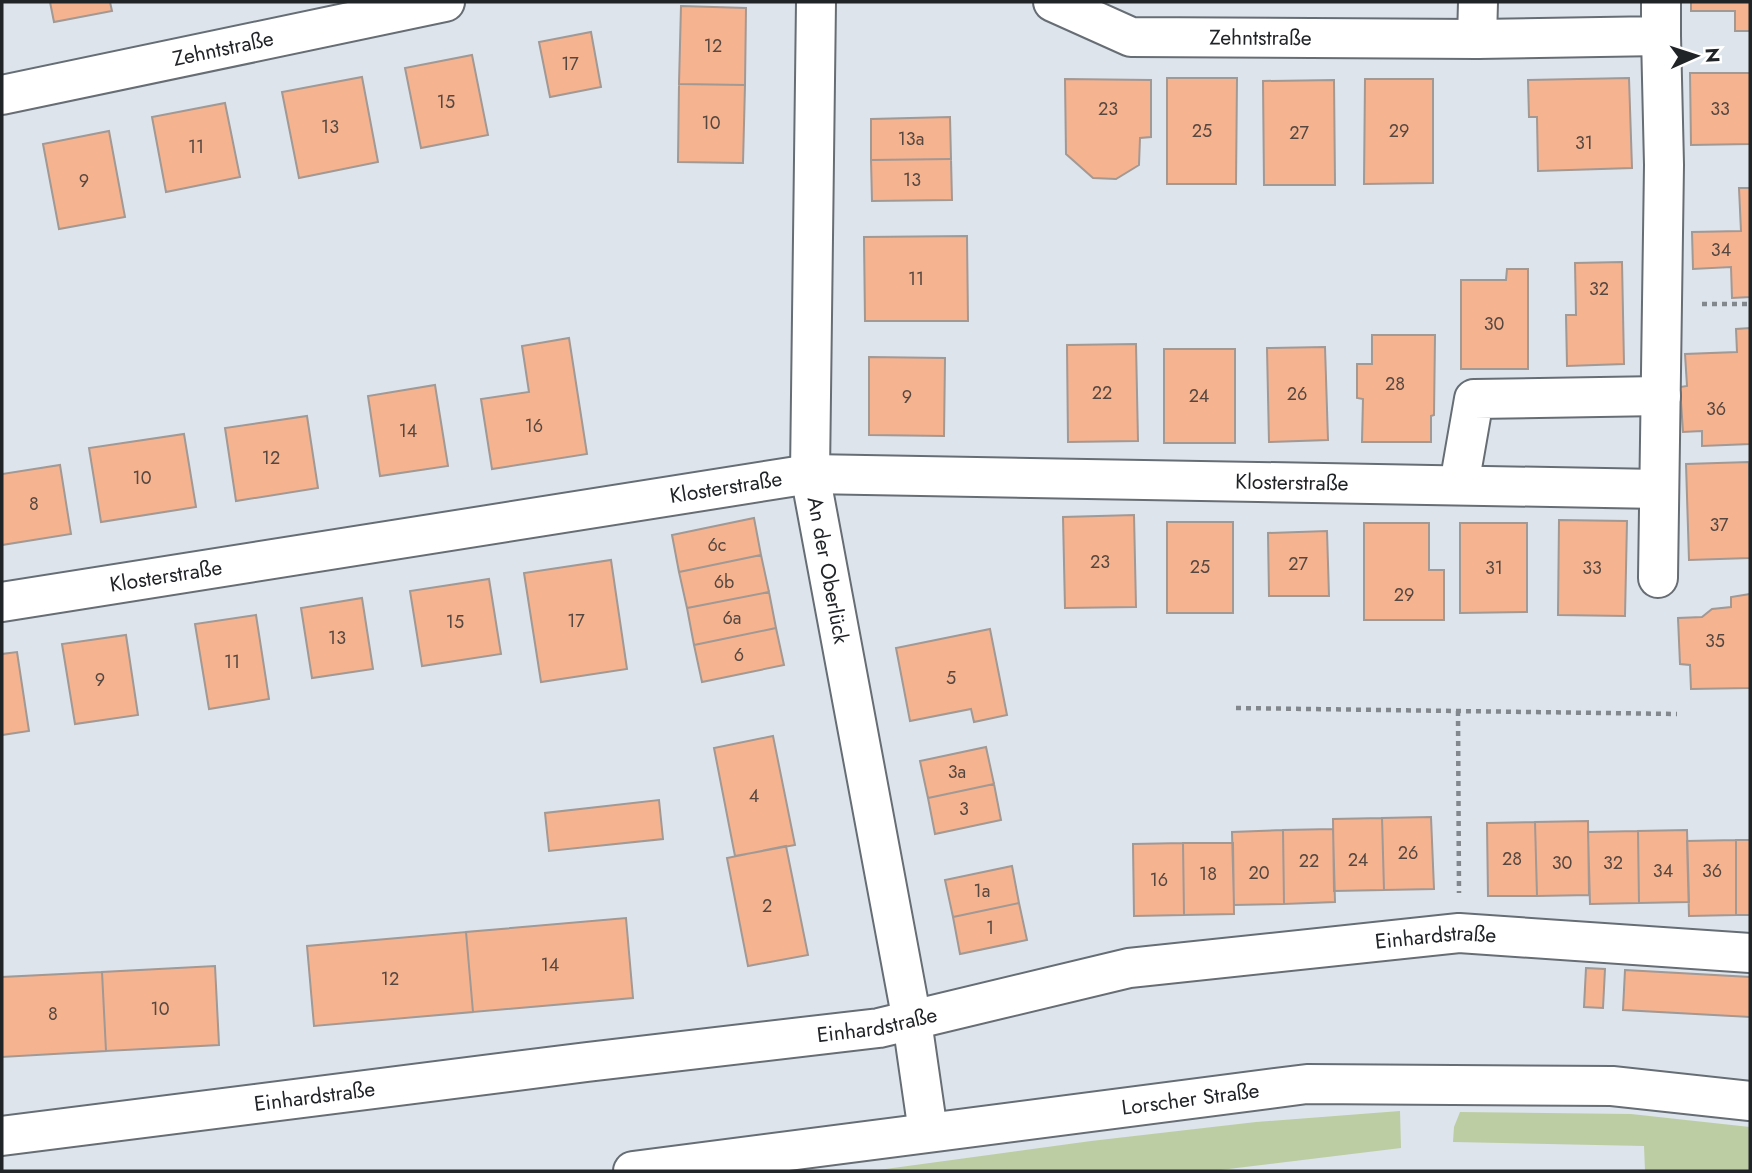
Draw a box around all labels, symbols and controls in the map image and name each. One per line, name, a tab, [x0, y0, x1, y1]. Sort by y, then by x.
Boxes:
north arrow	[1661, 21, 1731, 91]
street label: Zehntstraße	[1209, 22, 1312, 53]
street label: Zehntstraße	[170, 23, 276, 74]
house number: 12	[704, 33, 722, 59]
text: N	[1699, 47, 1726, 63]
house number: 17	[561, 51, 579, 77]
house number: 15	[437, 89, 455, 115]
house number: 23	[1098, 96, 1118, 122]
house number: 33	[1710, 96, 1730, 122]
house number: 10	[702, 110, 721, 136]
house number: 13	[321, 114, 339, 140]
house number: 25	[1192, 118, 1212, 144]
house number: 29	[1389, 118, 1409, 144]
house number: 27	[1289, 120, 1309, 146]
house number: 13a	[898, 126, 924, 152]
house number: 31	[1575, 130, 1593, 156]
house number: 11	[188, 134, 204, 160]
house number: 13	[903, 167, 921, 193]
house number: 9	[79, 168, 89, 194]
house number: 34	[1711, 237, 1731, 263]
house number: 11	[908, 266, 924, 292]
house number: 32	[1589, 276, 1609, 302]
house number: 30	[1484, 311, 1505, 337]
house number: 28	[1385, 371, 1405, 397]
house number: 22	[1092, 380, 1112, 406]
house number: 26	[1287, 381, 1307, 407]
house number: 24	[1189, 383, 1209, 409]
house number: 9	[902, 384, 912, 410]
house number: 36	[1706, 396, 1726, 422]
house number: 16	[525, 413, 543, 439]
house number: 14	[399, 418, 417, 444]
house number: 12	[262, 445, 280, 471]
street label: Klosterstraße	[668, 464, 784, 511]
house number: 10	[133, 465, 152, 491]
street label: Klosterstraße	[1235, 467, 1349, 499]
house number: 8	[29, 491, 39, 517]
street label: An der Oberlück	[800, 494, 857, 647]
house number: 37	[1709, 512, 1729, 538]
house number: 6c	[708, 532, 726, 558]
house number: 23	[1090, 549, 1110, 575]
house number: 27	[1288, 551, 1308, 577]
street label: Klosterstraße	[108, 552, 224, 600]
house number: 25	[1190, 554, 1210, 580]
house number: 31	[1485, 555, 1503, 581]
house number: 33	[1582, 555, 1602, 581]
house number: 6b	[714, 569, 734, 595]
house number: 29	[1394, 582, 1414, 608]
house number: 6a	[722, 605, 742, 631]
house number: 17	[567, 608, 585, 634]
house number: 15	[446, 609, 464, 635]
house number: 13	[328, 625, 346, 651]
house number: 35	[1705, 628, 1725, 654]
house number: 6	[734, 642, 744, 668]
house number: 11	[224, 649, 240, 675]
house number: 5	[946, 665, 956, 691]
house number: 9	[95, 667, 105, 693]
house number: 3a	[948, 759, 966, 785]
house number: 4	[749, 783, 759, 809]
house number: 3	[959, 796, 969, 822]
house number: 26	[1398, 840, 1418, 866]
house number: 28	[1502, 846, 1522, 872]
house number: 24	[1348, 847, 1368, 873]
house number: 22	[1299, 848, 1319, 874]
house number: 30	[1552, 850, 1573, 876]
house number: 32	[1603, 850, 1623, 876]
house number: 34	[1653, 858, 1673, 884]
house number: 36	[1702, 858, 1722, 884]
house number: 20	[1248, 860, 1270, 886]
house number: 18	[1199, 861, 1217, 887]
house number: 16	[1150, 867, 1168, 893]
house number: 1a	[974, 878, 990, 904]
house number: 2	[762, 893, 772, 919]
house number: 1	[986, 915, 994, 941]
street label: Einhardstraße	[1373, 918, 1497, 957]
house number: 14	[541, 952, 559, 978]
house number: 12	[381, 966, 399, 992]
house number: 10	[151, 996, 170, 1022]
street label: Einhardstraße	[815, 1000, 940, 1050]
house number: 8	[48, 1001, 58, 1027]
street label: Einhardstraße	[252, 1074, 377, 1119]
street label: Lorscher Straße	[1120, 1075, 1261, 1123]

